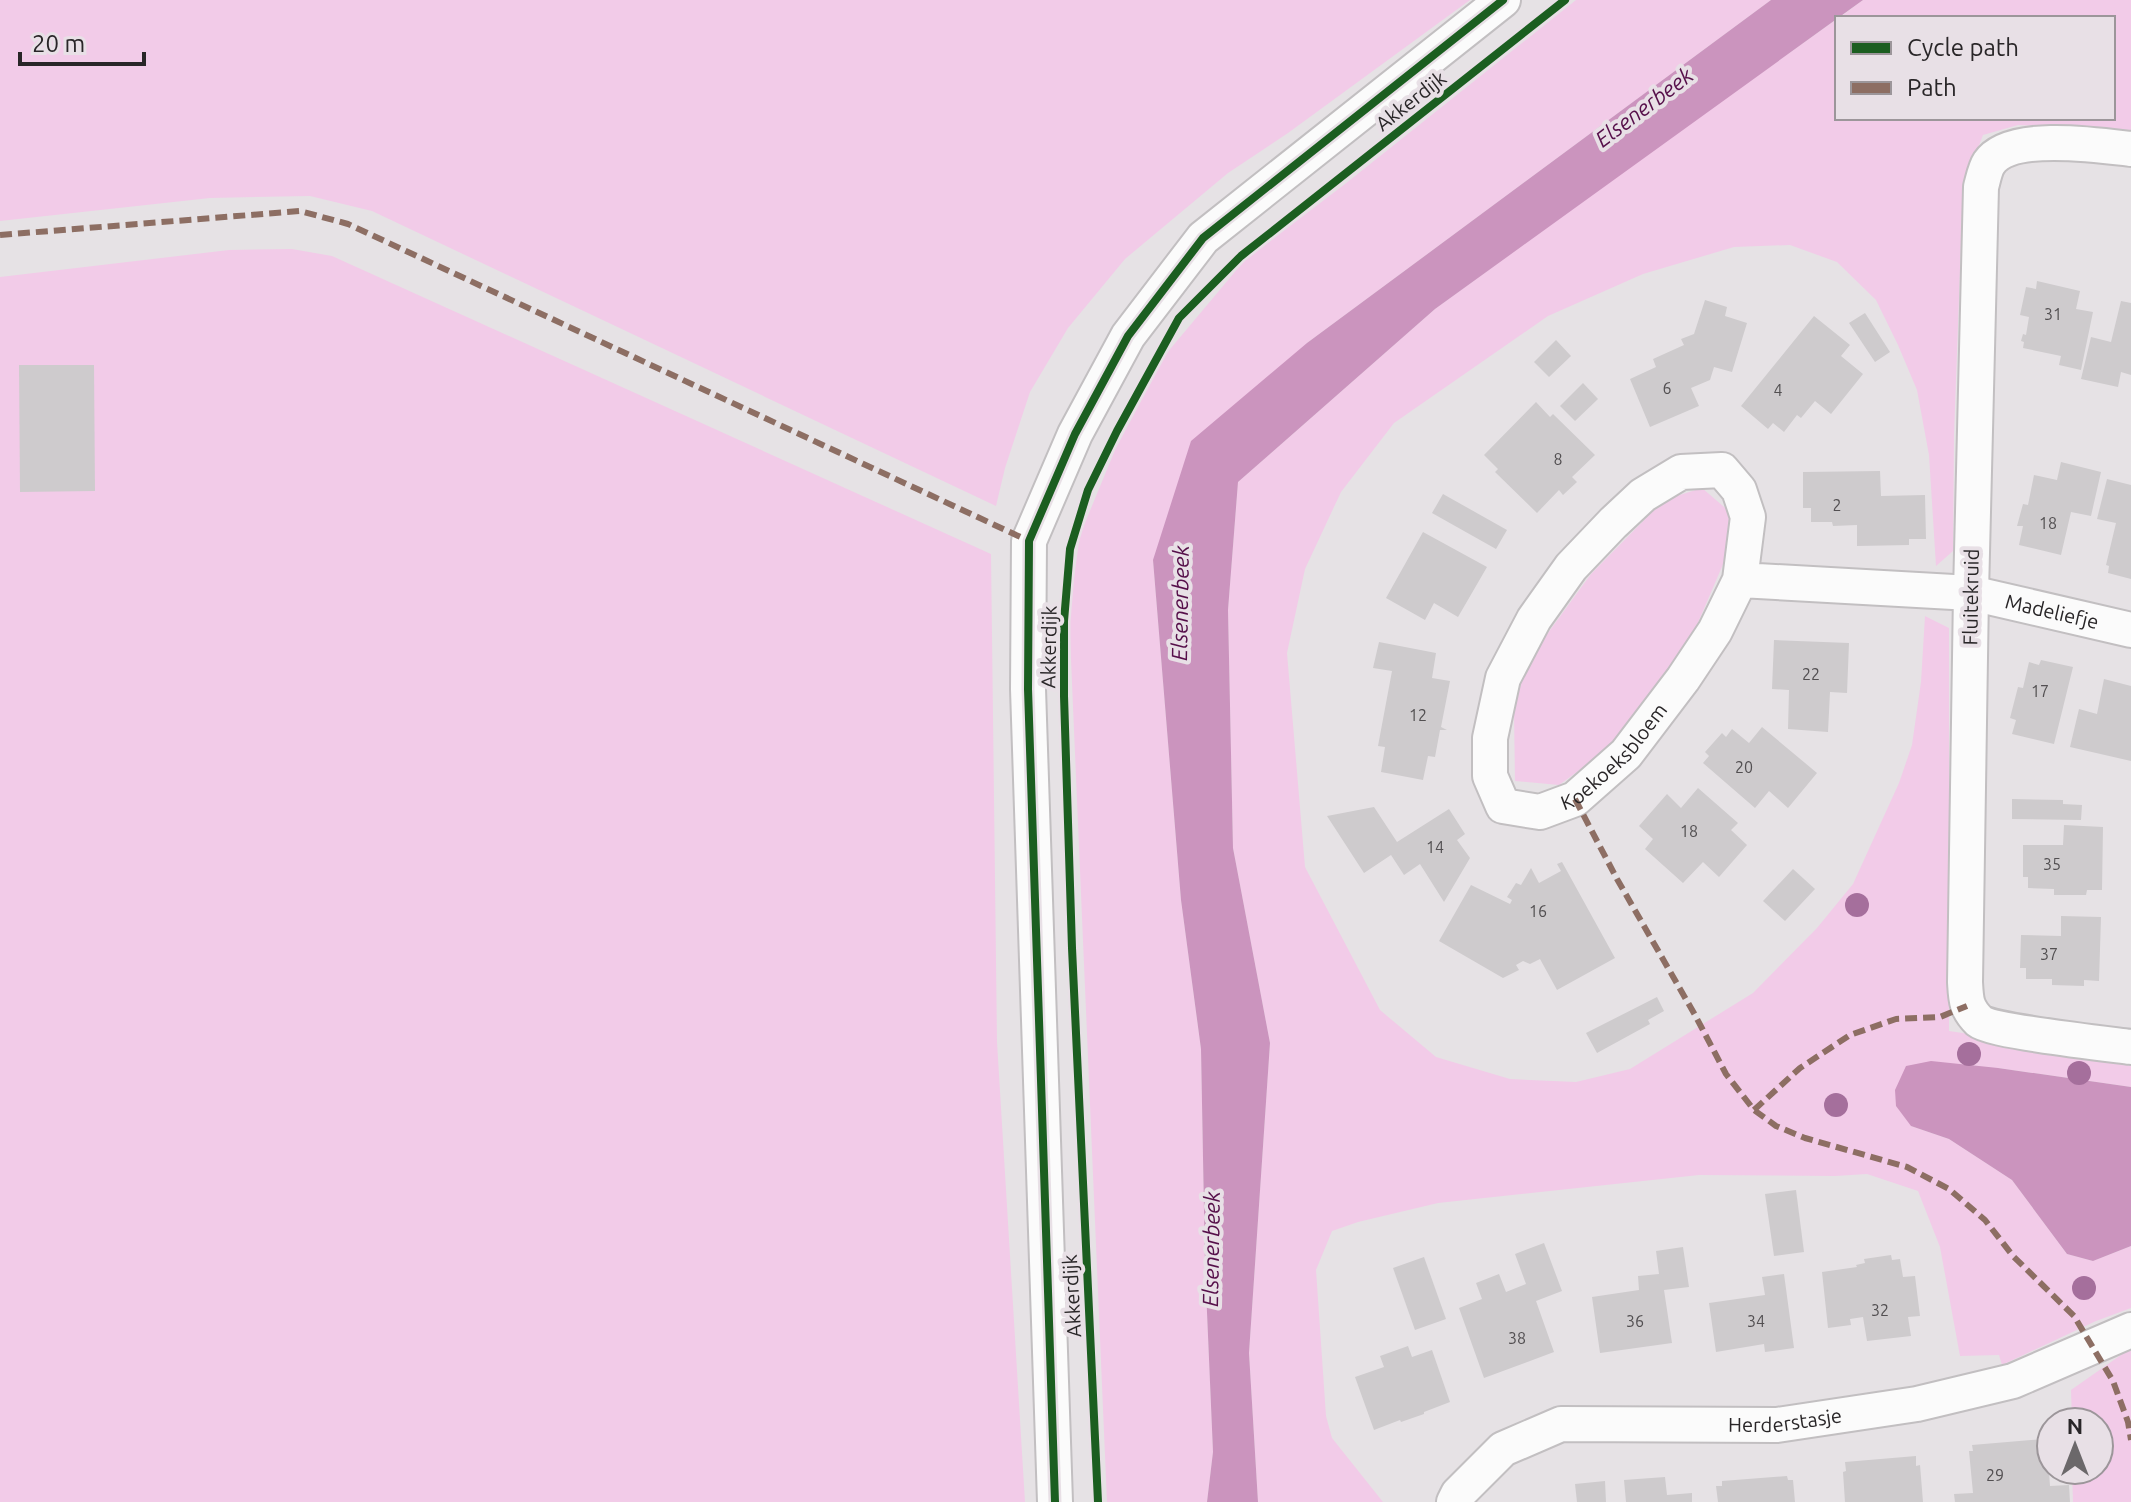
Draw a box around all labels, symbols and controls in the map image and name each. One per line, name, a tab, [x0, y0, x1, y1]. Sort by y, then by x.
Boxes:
scale bar	[20, 16, 144, 66]
legend	[1835, 16, 2115, 120]
text: 20 m	[32, 30, 85, 57]
text: Cycle path	[1907, 34, 2019, 61]
water label: Elsenerbeek	[1590, 61, 1698, 151]
street label: Akkerdijk	[1371, 66, 1450, 135]
text: Path	[1907, 74, 1957, 101]
house number: 31	[2044, 305, 2062, 323]
house number: 6	[1662, 379, 1672, 397]
house number: 4	[1773, 381, 1783, 399]
house number: 8	[1553, 450, 1563, 468]
house number: 2	[1832, 496, 1842, 514]
house number: 18	[2039, 514, 2057, 532]
water label: Elsenerbeek	[1166, 544, 1193, 661]
street label: Fluitekruid	[1958, 549, 1983, 645]
street label: Madeliefje	[2003, 589, 2101, 633]
street label: Akkerdijk	[1036, 605, 1061, 689]
house number: 22	[1802, 665, 1820, 683]
house number: 17	[2031, 682, 2049, 700]
street label: Koekoeksbloem	[1557, 699, 1671, 814]
house number: 12	[1409, 706, 1427, 724]
house number: 20	[1735, 758, 1753, 776]
house number: 18	[1680, 822, 1698, 840]
house number: 14	[1426, 838, 1444, 856]
house number: 35	[2043, 855, 2061, 873]
house number: 16	[1529, 902, 1547, 920]
house number: 37	[2040, 945, 2058, 963]
water label: Elsenerbeek	[1197, 1190, 1224, 1307]
street label: Akkerdijk	[1058, 1254, 1085, 1338]
house number: 32	[1871, 1301, 1889, 1319]
house number: 36	[1626, 1312, 1644, 1330]
house number: 34	[1747, 1312, 1765, 1330]
house number: 38	[1508, 1329, 1526, 1347]
street label: Herderstasje	[1728, 1403, 1843, 1437]
north arrow	[2035, 1406, 2115, 1486]
text: N	[2067, 1413, 2083, 1438]
house number: 29	[1986, 1466, 2004, 1484]

